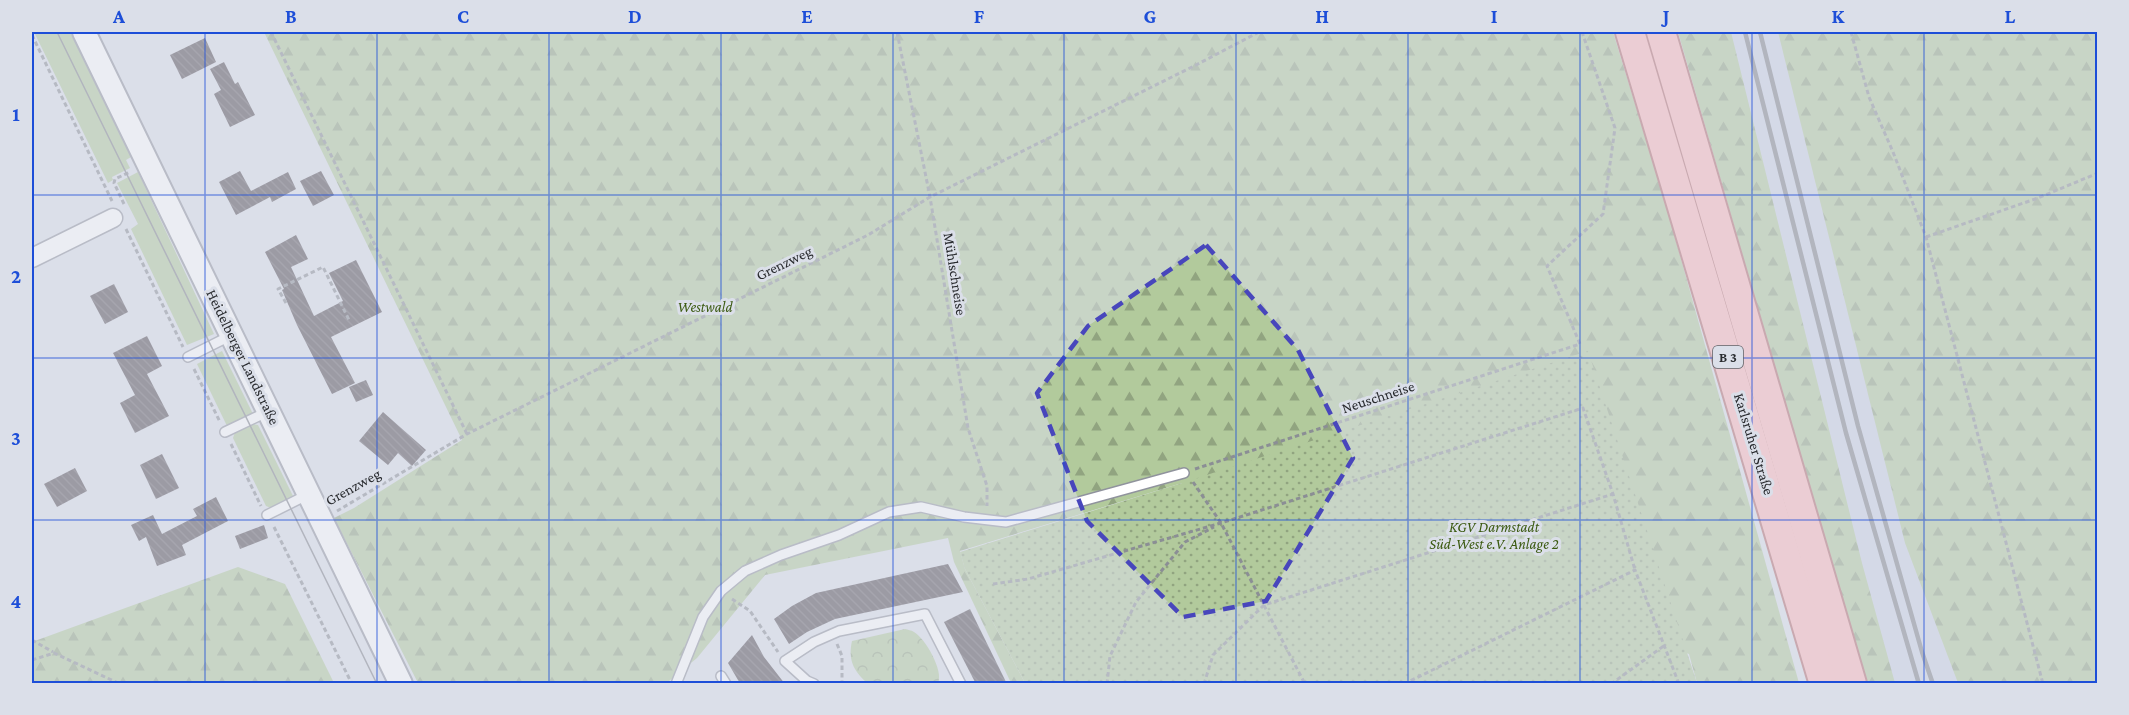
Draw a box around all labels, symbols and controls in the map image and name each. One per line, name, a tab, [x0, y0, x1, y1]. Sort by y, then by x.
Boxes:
text: A	[112, 5, 126, 27]
text: B	[285, 5, 297, 27]
text: C	[457, 5, 469, 27]
text: D	[628, 5, 642, 27]
text: E	[801, 5, 813, 27]
text: F	[974, 5, 985, 27]
text: G	[1144, 5, 1157, 27]
text: H	[1315, 5, 1329, 27]
text: I	[1491, 5, 1498, 27]
text: J	[1661, 5, 1670, 27]
text: K	[1832, 5, 1846, 27]
text: L	[2005, 5, 2016, 27]
text: 1	[12, 103, 20, 125]
street label: Mühlschneise	[941, 231, 970, 317]
street label: Grenzweg	[753, 243, 815, 284]
text: 2	[11, 265, 21, 287]
street label: Heidelberger Landstraße	[202, 287, 283, 428]
park label: Westwald	[677, 299, 734, 315]
road number: B 3	[1713, 346, 1743, 368]
street label: Neuschneise	[1340, 378, 1417, 416]
street label: Karlsruher Straße	[1731, 391, 1777, 497]
text: 3	[11, 427, 21, 449]
street label: Grenzweg	[323, 465, 384, 509]
park label: KGV Darmstadt Süd-West e.V. Anlage 2	[1429, 519, 1559, 553]
text: 4	[11, 590, 22, 612]

